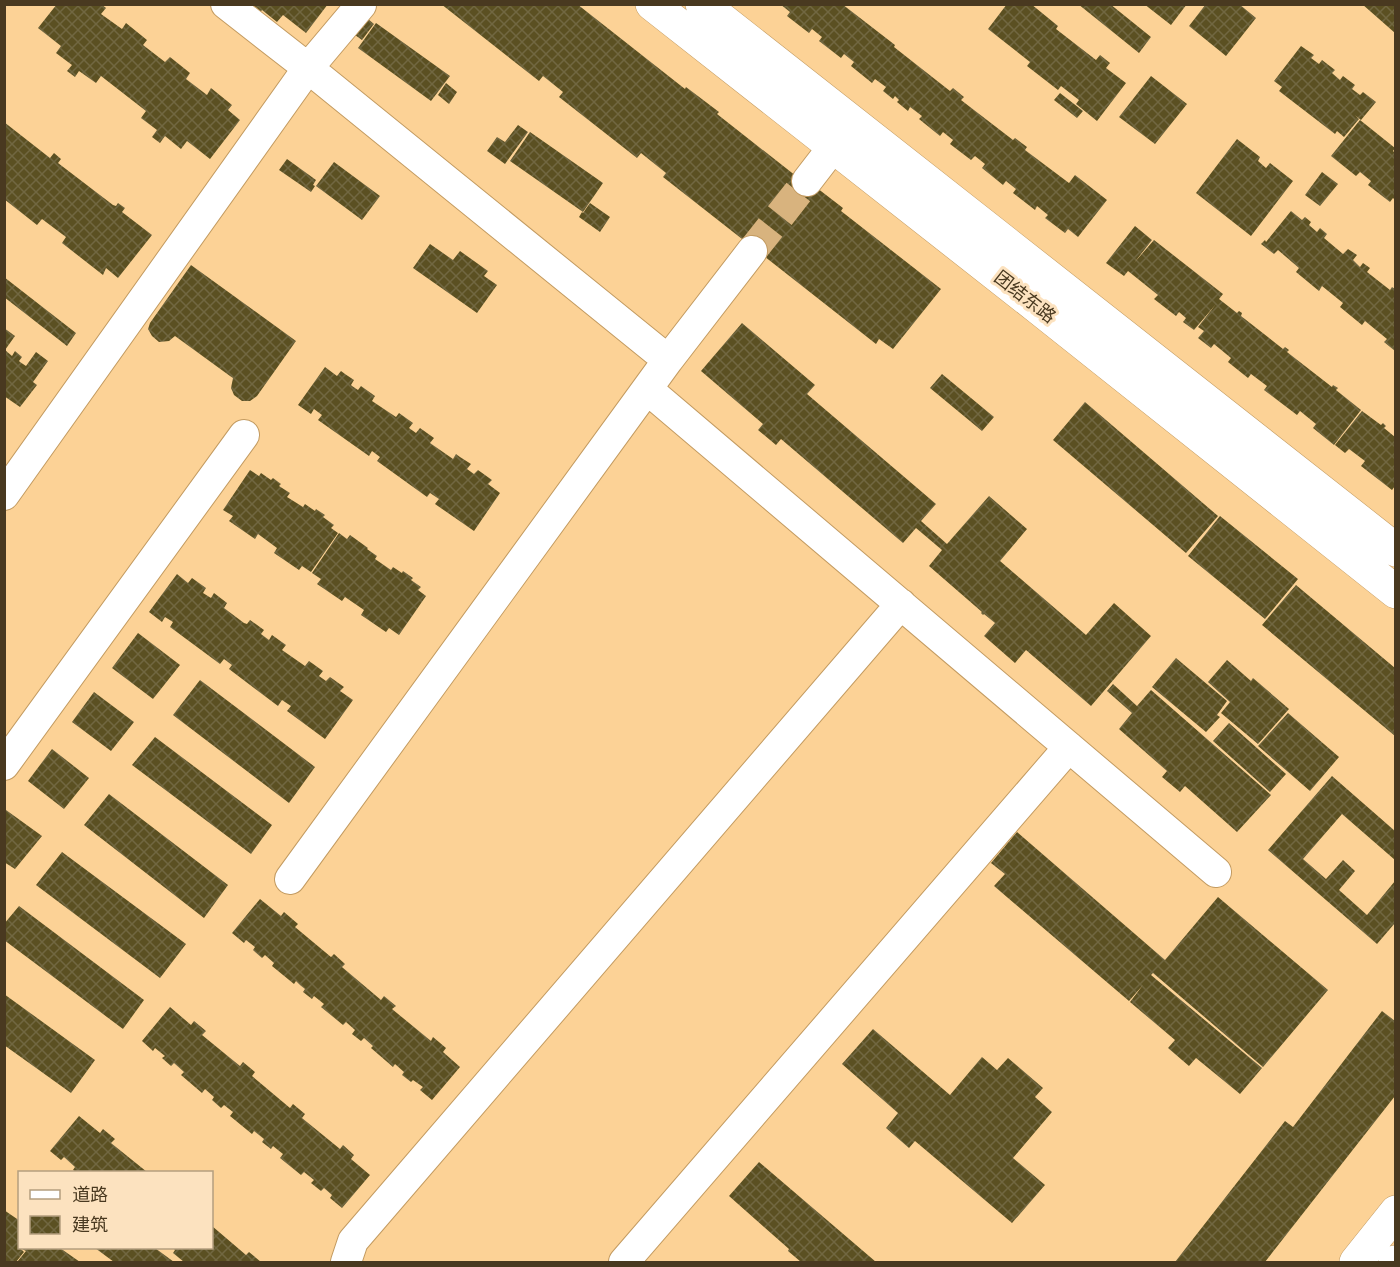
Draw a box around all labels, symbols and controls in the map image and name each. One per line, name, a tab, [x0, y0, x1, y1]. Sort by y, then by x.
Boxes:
street label: 团结东路	[990, 266, 1060, 328]
legend	[18, 1171, 213, 1249]
text: 道路	[72, 1184, 108, 1206]
text: 建筑	[72, 1214, 108, 1236]

